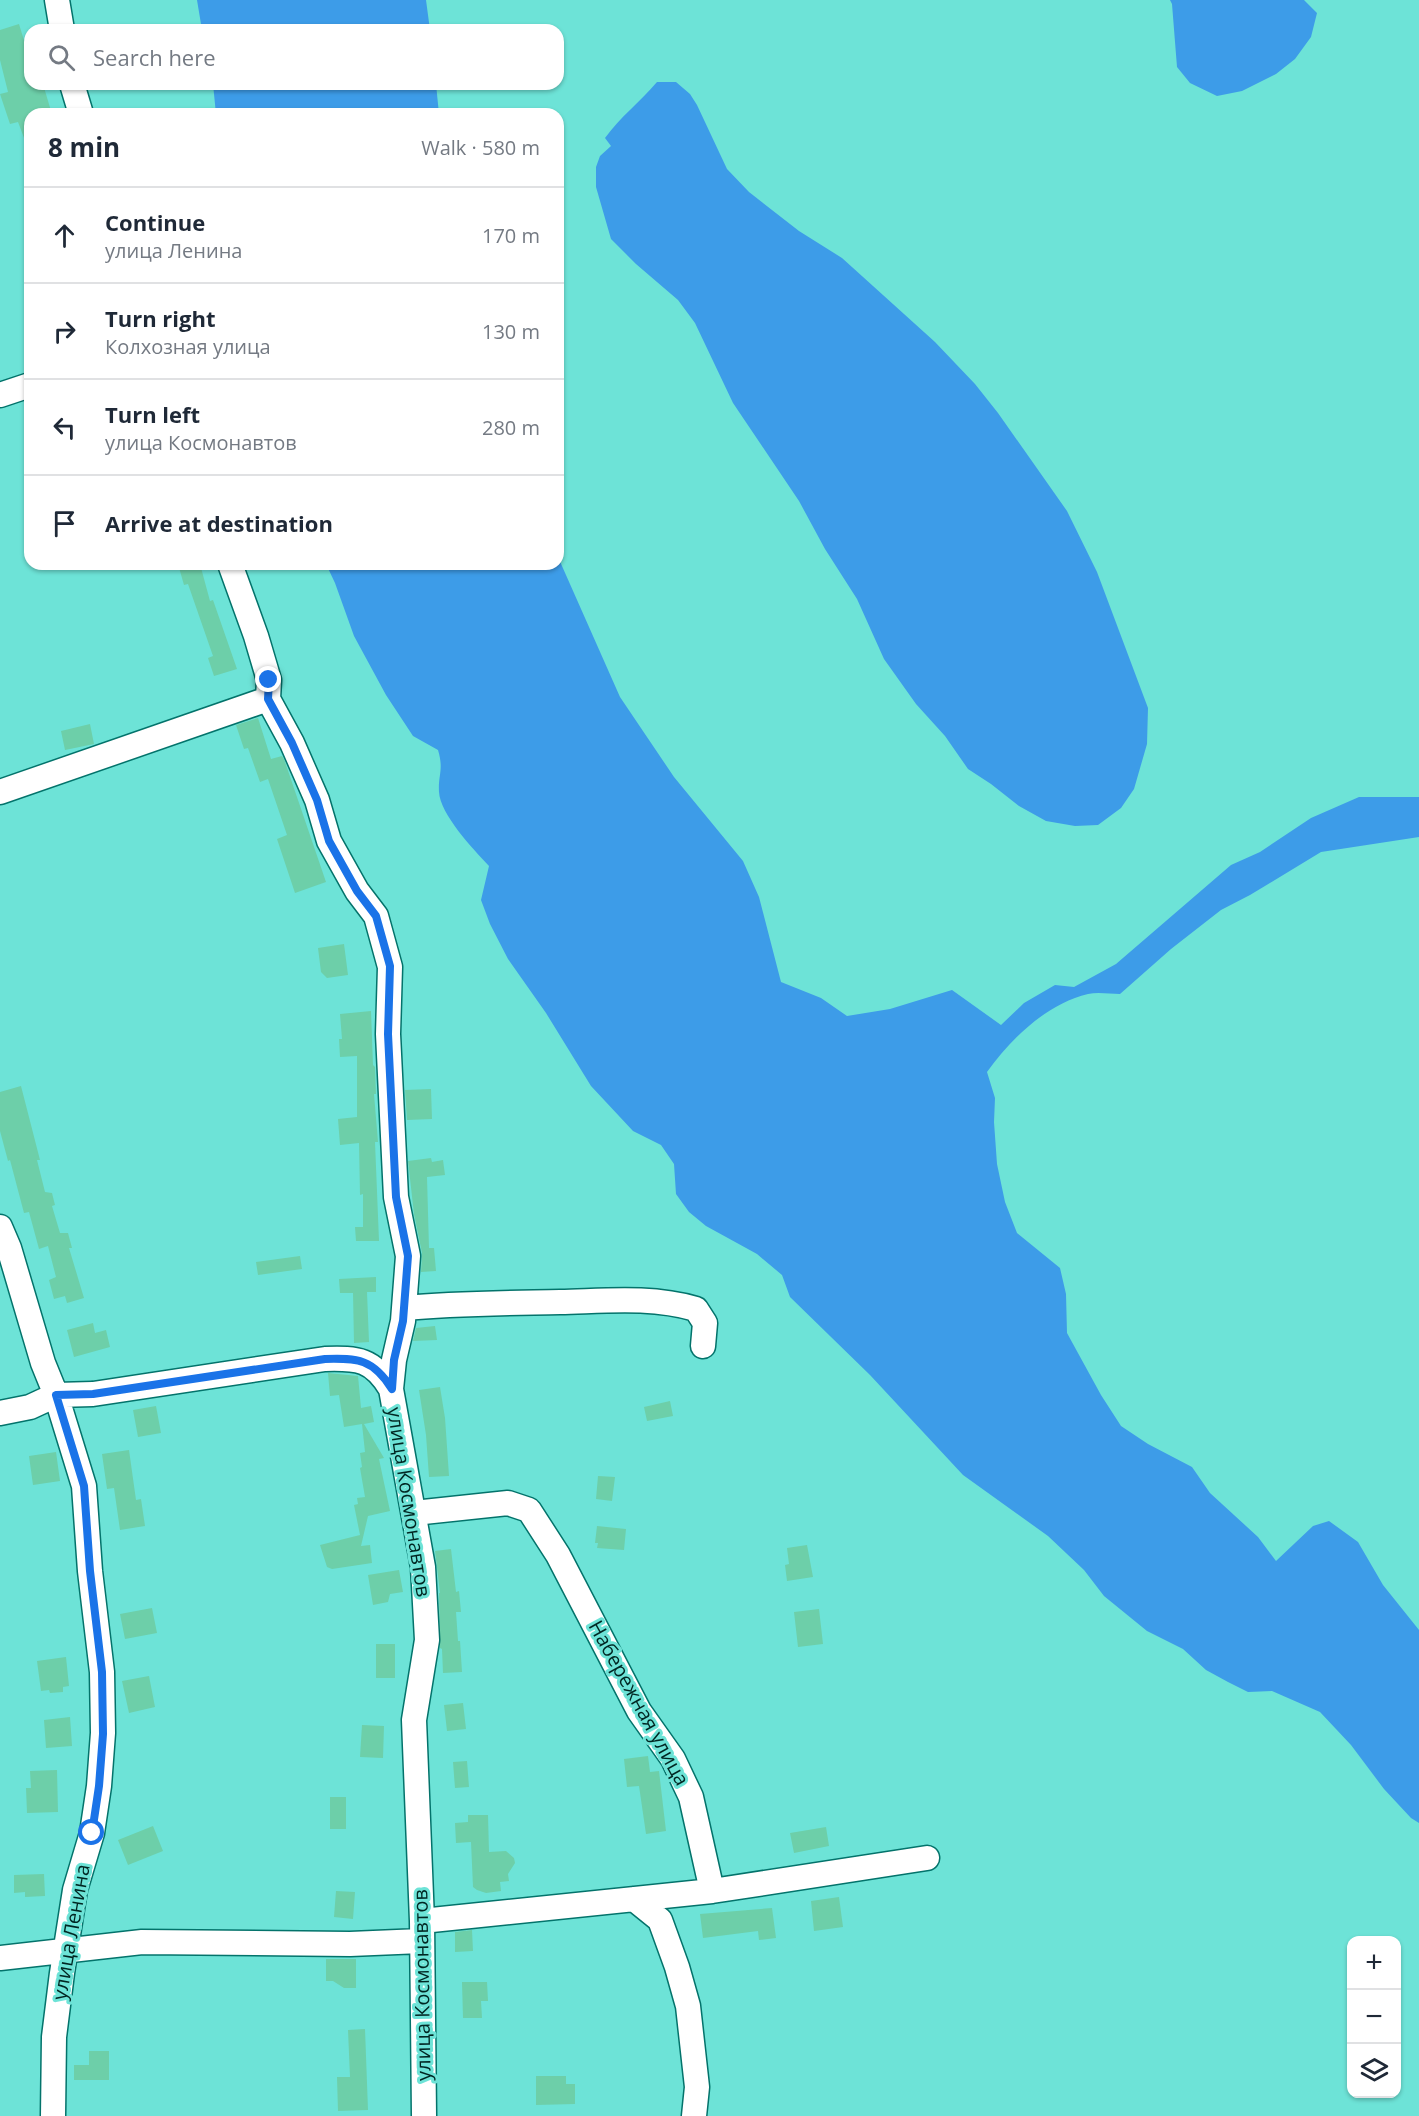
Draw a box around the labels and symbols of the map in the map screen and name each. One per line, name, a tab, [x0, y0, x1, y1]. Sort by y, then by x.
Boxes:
route end	[255, 666, 281, 692]
street label: улица Космонавтов	[381, 1405, 438, 1599]
street label: Набережная улица	[583, 1615, 696, 1790]
route start	[78, 1819, 104, 1845]
street label: улица Ленина	[45, 1862, 96, 2002]
street label: улица Космонавтов	[406, 1889, 437, 2081]

